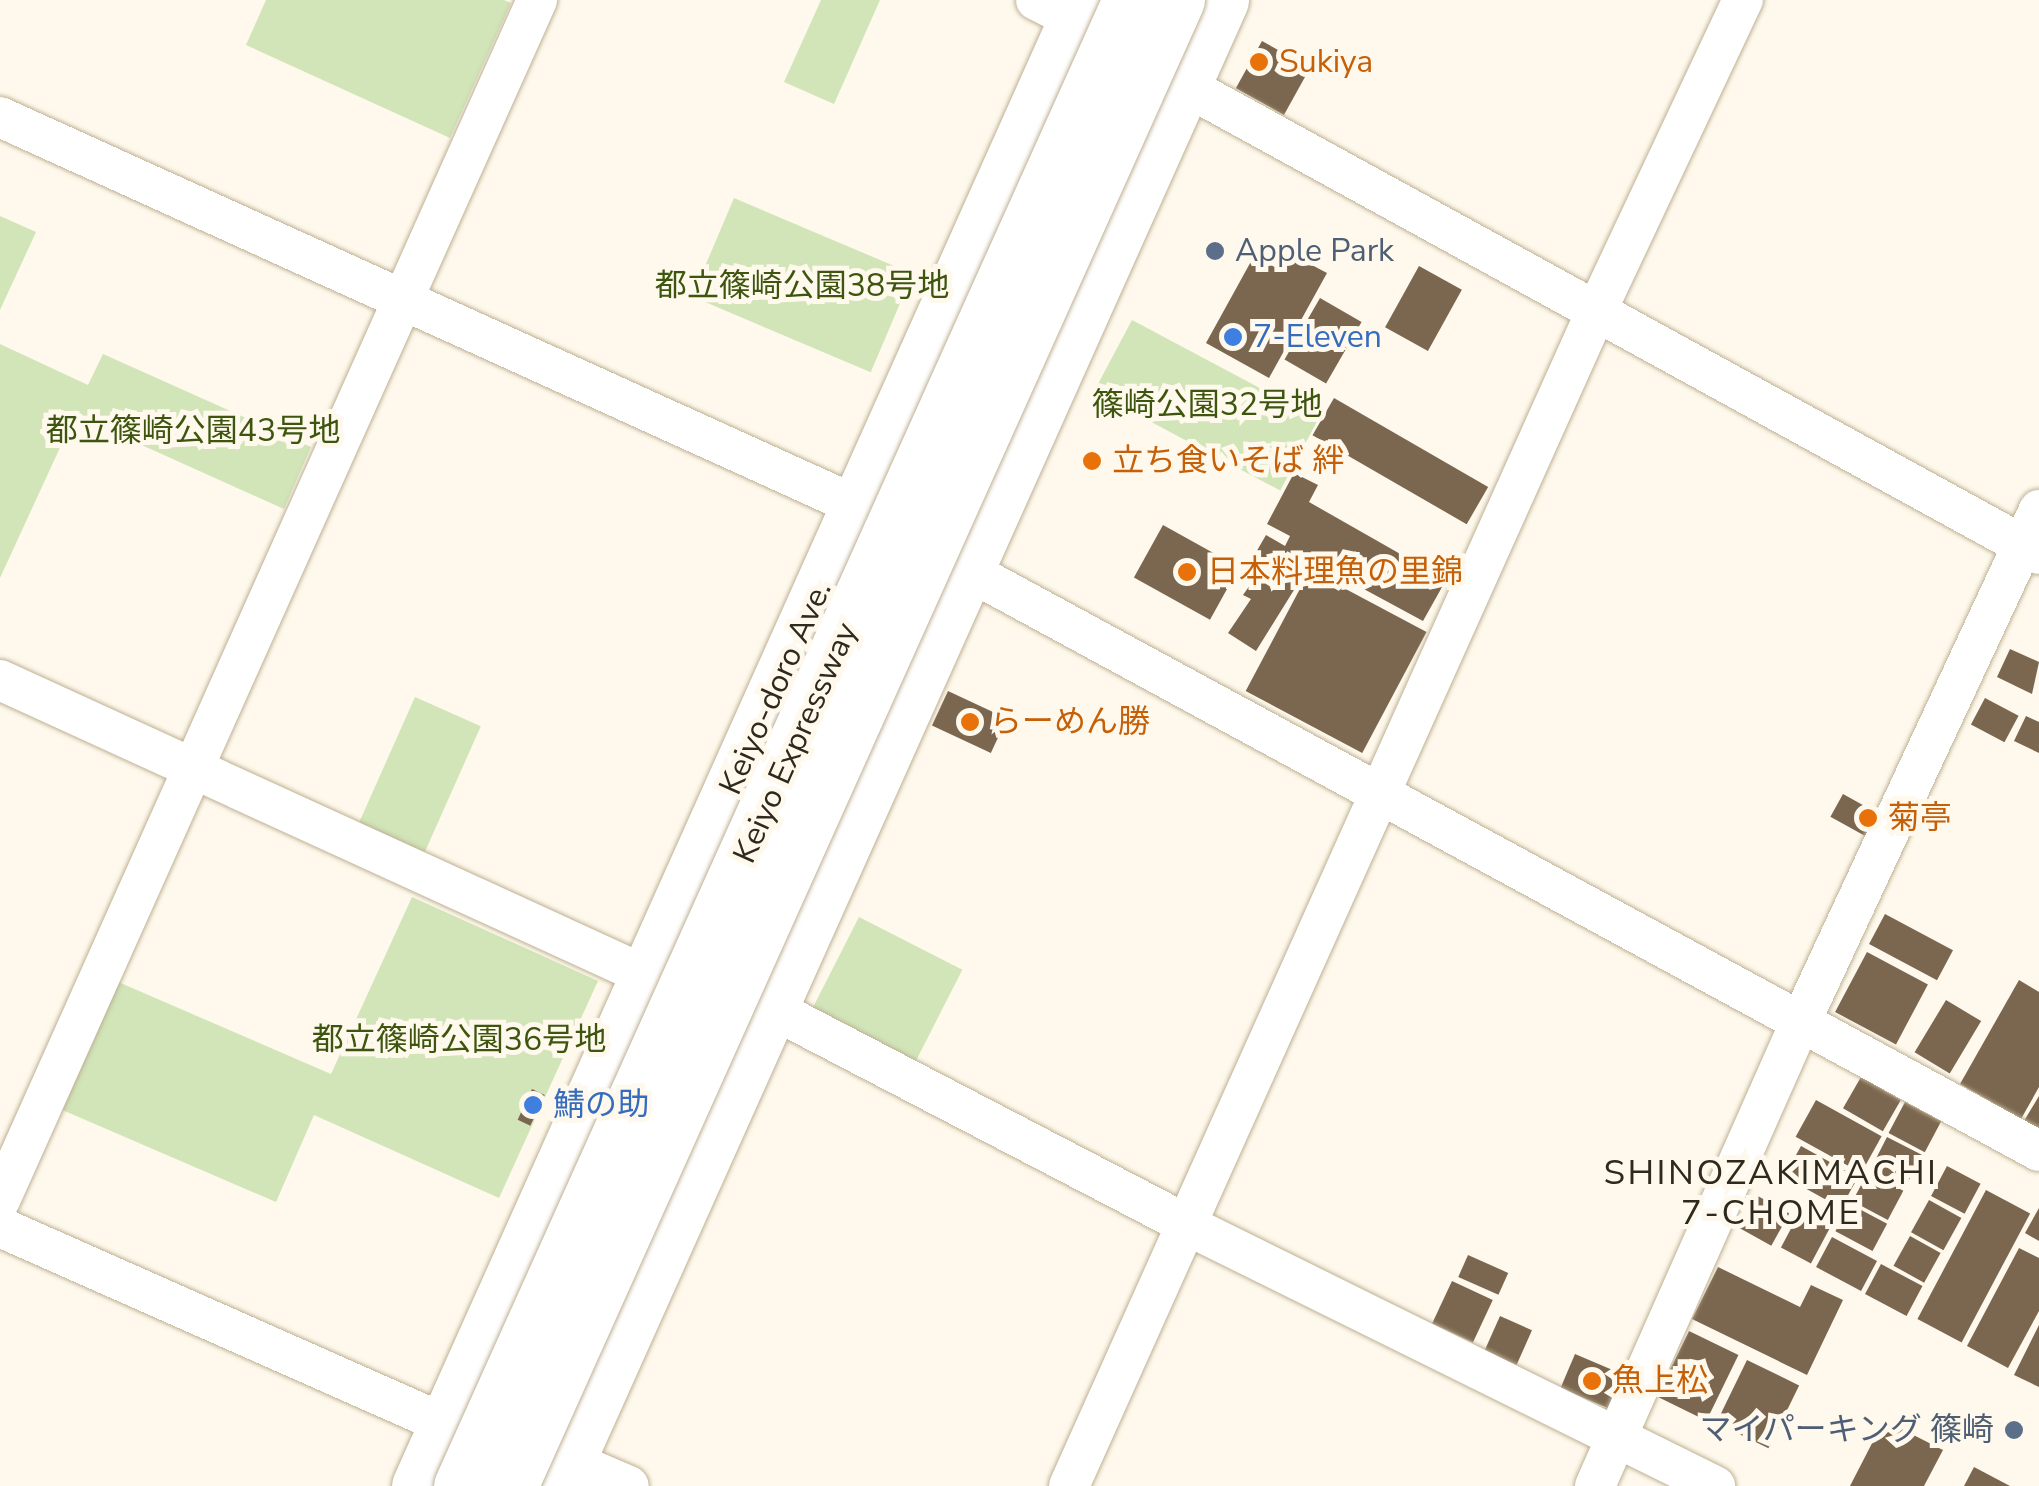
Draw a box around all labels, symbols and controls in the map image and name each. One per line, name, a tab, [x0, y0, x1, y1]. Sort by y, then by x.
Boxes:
place label: Sukiya	[1279, 43, 1373, 81]
marker: Sukiya	[1248, 51, 1270, 73]
place label: Apple Park	[1235, 232, 1394, 270]
marker: Apple Park	[1204, 240, 1226, 262]
park label: 都立篠崎公園38号地	[655, 267, 949, 305]
place label: 7-Eleven	[1253, 318, 1382, 356]
marker: 7-Eleven	[1222, 326, 1244, 348]
park label: 篠崎公園32号地	[1092, 386, 1322, 424]
park label: 都立篠崎公園43号地	[46, 412, 340, 450]
place label: 立ち食いそば 絆	[1112, 442, 1344, 480]
marker: 立ち食いそば 絆	[1081, 450, 1103, 472]
place label: 日本料理魚の里錦	[1207, 553, 1463, 591]
marker: 日本料理魚の里錦	[1176, 561, 1198, 583]
street label: Keiyo-doro Ave.	[712, 575, 840, 801]
street label: Keiyo Expressway	[726, 617, 866, 869]
place label: らーめん勝	[990, 703, 1150, 741]
marker: らーめん勝	[959, 711, 981, 733]
place label: 菊亭	[1888, 799, 1952, 837]
marker: 菊亭	[1857, 807, 1879, 829]
park label: 都立篠崎公園36号地	[312, 1021, 606, 1059]
place label: 鯖の助	[553, 1086, 649, 1124]
marker: 鯖の助	[522, 1094, 544, 1116]
district label: SHINOZAKIMACHI 7-CHOME	[1603, 1152, 1939, 1234]
place label: 魚上松	[1612, 1362, 1708, 1400]
marker: 魚上松	[1581, 1370, 1603, 1392]
place label: マイパーキング 篠崎	[1698, 1411, 1994, 1449]
marker: マイパーキング 篠崎	[2003, 1419, 2025, 1441]

